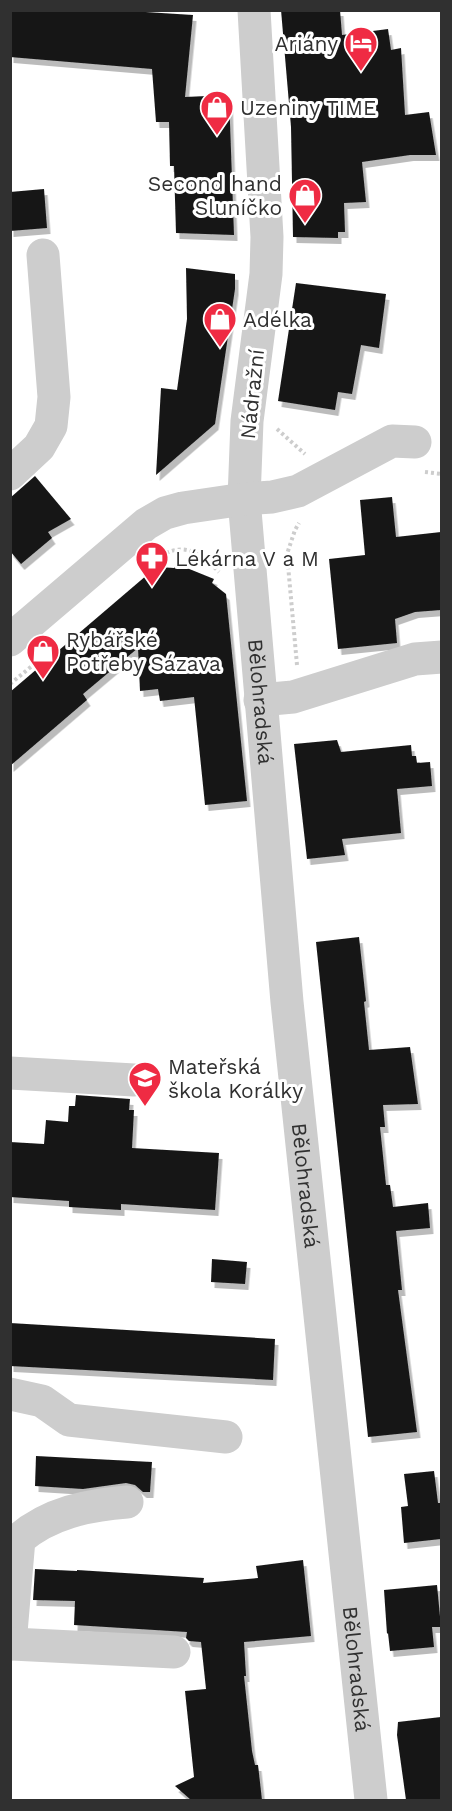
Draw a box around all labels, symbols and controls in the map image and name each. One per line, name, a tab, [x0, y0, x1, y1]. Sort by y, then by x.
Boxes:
hotel icon: Ariány	[343, 25, 379, 72]
place label: Ariány	[275, 31, 338, 56]
shop icon: Uzeniny TIME	[199, 89, 235, 136]
place label: Uzeniny TIME	[240, 95, 376, 120]
place label: Second hand Sluníčko	[148, 171, 282, 220]
shop icon: Second hand Sluníčko	[287, 177, 323, 224]
shop icon: Adélka	[202, 301, 238, 348]
place label: Adélka	[243, 307, 312, 332]
street label: Nádražní	[235, 347, 269, 440]
pharmacy icon: Lékárna V a M	[134, 540, 170, 587]
place label: Lékárna V a M	[175, 546, 319, 571]
place label: Rybářské Potřeby Sázava	[66, 627, 221, 676]
shop icon: Rybářské Potřeby Sázava	[25, 633, 61, 680]
street label: Bělohradská	[244, 638, 279, 765]
place label: Mateřská škola Korálky	[168, 1054, 303, 1103]
school or university icon: Mateřská škola Korálky	[127, 1060, 163, 1107]
street label: Bělohradská	[287, 1122, 325, 1250]
street label: Bělohradská	[338, 1605, 376, 1733]

